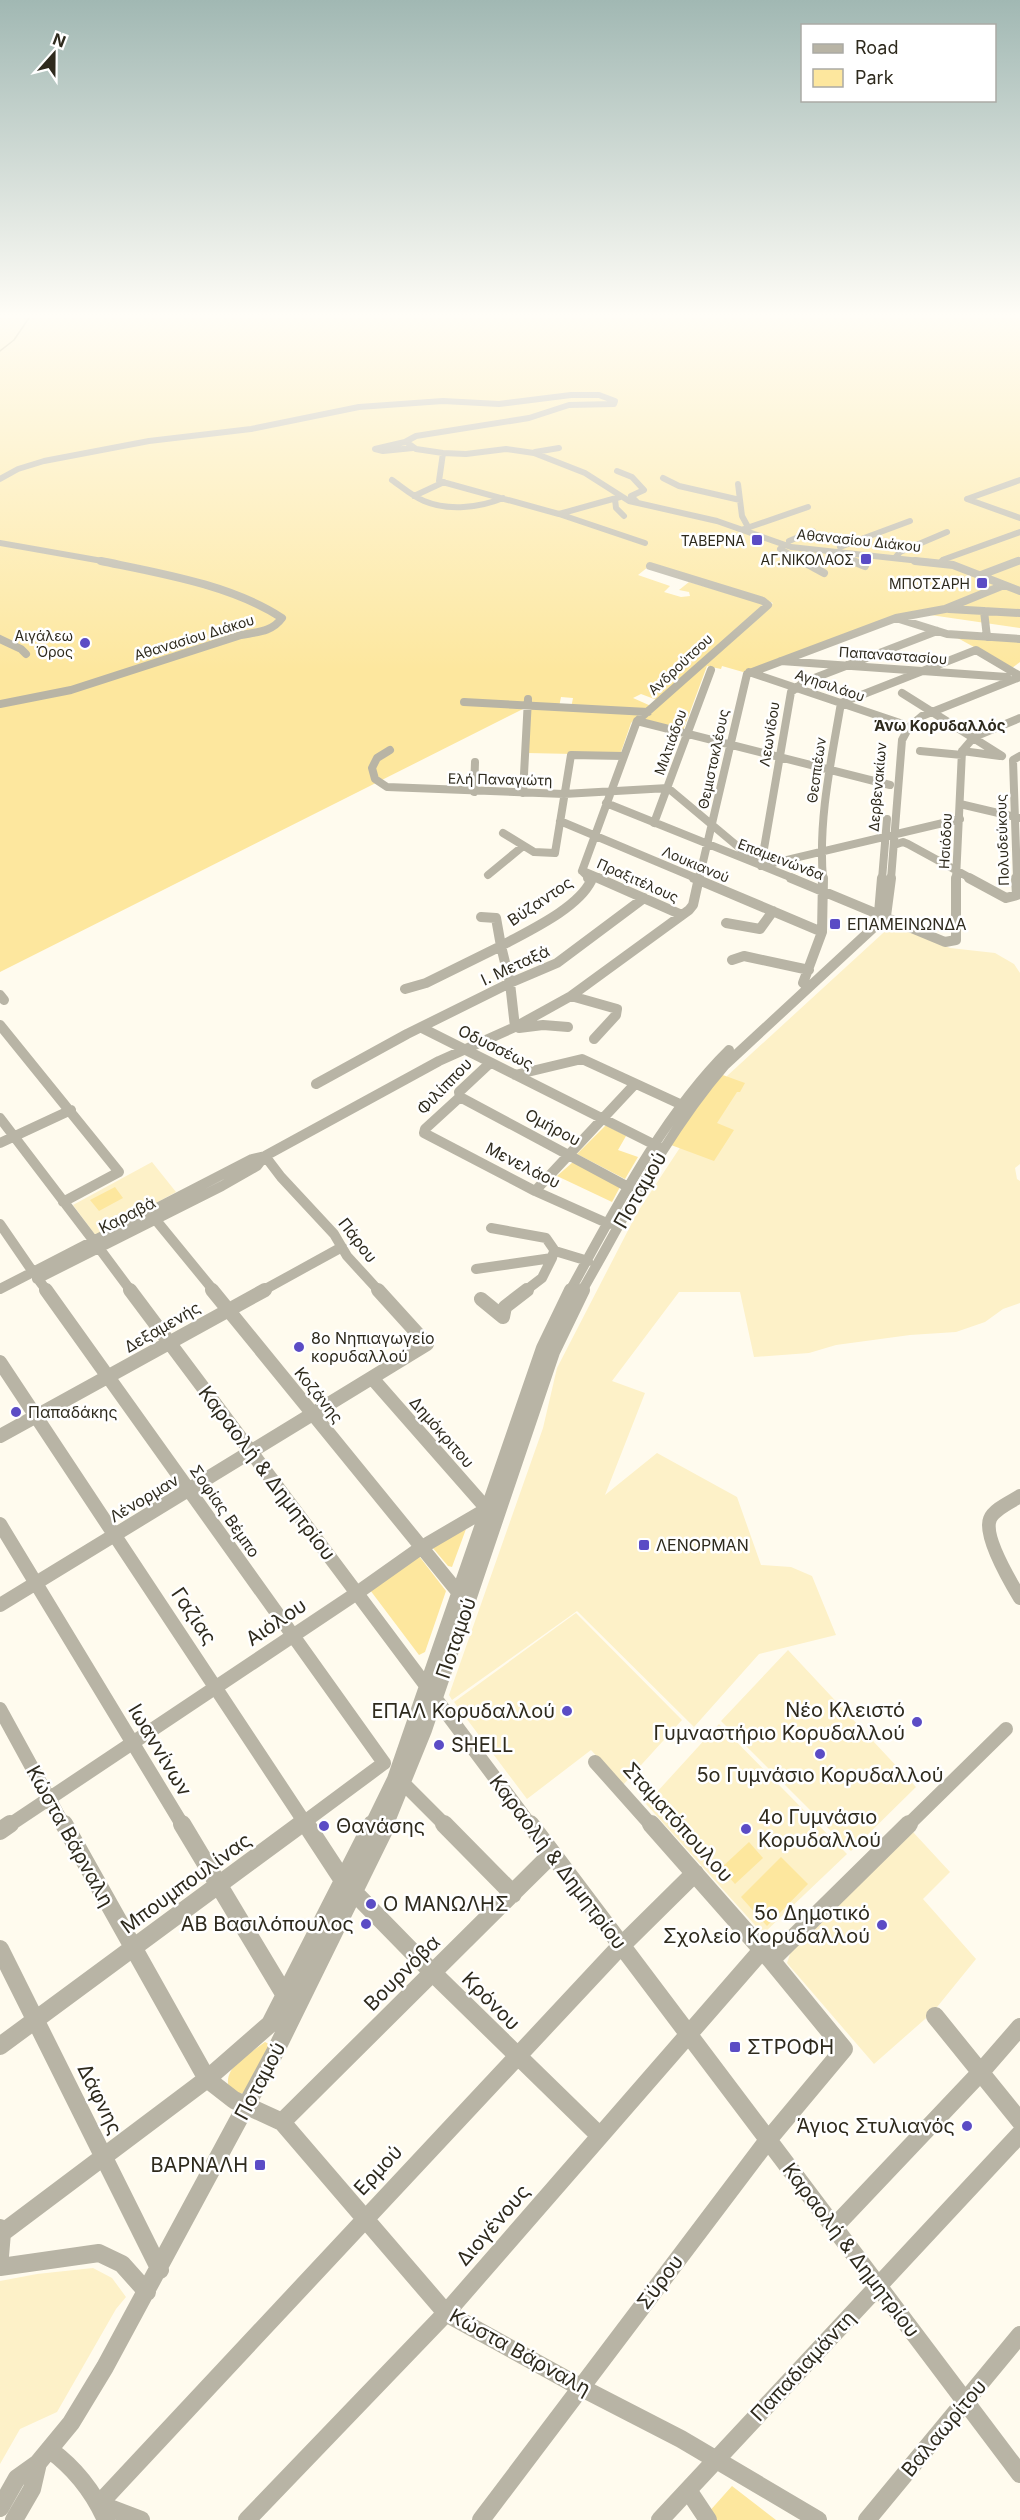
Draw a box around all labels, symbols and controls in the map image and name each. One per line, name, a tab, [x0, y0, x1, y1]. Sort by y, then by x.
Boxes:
north arrow	[24, 24, 84, 84]
legend	[801, 24, 996, 102]
text: N	[50, 28, 69, 52]
text: Road	[855, 37, 898, 58]
text: Park	[855, 67, 894, 88]
street label: Αθανασίου Διάκου	[796, 525, 922, 555]
place label: ΤΑΒΕΡΝΑ	[681, 532, 745, 549]
marker: ΤΑΒΕΡΝΑ	[750, 533, 764, 547]
place label: ΑΓ.ΝΙΚΟΛΑΟΣ	[761, 551, 854, 568]
marker: ΑΓ.ΝΙΚΟΛΑΟΣ	[859, 552, 873, 566]
place label: ΜΠΟΤΣΑΡΗ	[889, 575, 970, 592]
marker: ΜΠΟΤΣΑΡΗ	[975, 576, 989, 590]
street label: Αθανασίου Διάκου	[132, 611, 256, 663]
place label: Αιγάλεω Όρος	[15, 627, 73, 660]
street label: Ανδρούτσου	[644, 630, 716, 698]
marker: Αιγάλεω Όρος	[78, 636, 92, 650]
street label: Παπαναστασίου	[838, 643, 948, 667]
street label: Αγησιλάου	[793, 665, 867, 705]
street label: Λεωνίδου	[755, 700, 783, 768]
street label: Μιλτιάδου	[650, 707, 690, 777]
street label: Θεμιστοκλέους	[694, 707, 732, 811]
district label: Άνω Κορυδαλλός	[874, 716, 1006, 735]
street label: Θεσπιέων	[803, 736, 829, 804]
street label: Δερβενακίων	[865, 742, 889, 832]
street label: Ελή Παναγιώτη	[448, 770, 552, 788]
street label: Πολυδεύκους	[992, 794, 1012, 886]
street label: Ησιόδου	[935, 812, 955, 870]
street label: Επαμεινώνδα	[736, 835, 826, 883]
street label: Λουκιανού	[660, 842, 732, 886]
street label: Πραξιτέλους	[595, 854, 682, 906]
street label: Βύζαντος	[504, 872, 576, 930]
place label: ΕΠΑΜΕΙΝΩΝΔΑ	[847, 914, 967, 934]
marker: ΕΠΑΜΕΙΝΩΝΔΑ	[828, 917, 842, 931]
street label: Ι. Μεταξά	[478, 940, 552, 990]
street label: Οδυσσέως	[455, 1020, 537, 1074]
street label: Φιλίππου	[412, 1054, 476, 1118]
street label: Ομήρου	[522, 1104, 584, 1150]
street label: Μενελάου	[482, 1138, 564, 1192]
street label: Ποταμού	[608, 1147, 672, 1233]
street label: Καραβά	[95, 1192, 159, 1238]
street label: Πάρου	[334, 1214, 382, 1266]
street label: Δεξαμενής	[120, 1297, 204, 1357]
place label: 8ο Νηπιαγωγείο κορυδαλλού	[311, 1328, 435, 1366]
marker: 8ο Νηπιαγωγείο κορυδαλλού	[292, 1340, 306, 1354]
street label: Κοζάνης	[290, 1363, 348, 1427]
street label: Καραολή & Δημητρίου	[193, 1381, 341, 1565]
street label: Δημόκριτου	[406, 1392, 478, 1472]
place label: Παπαδάκης	[28, 1402, 118, 1422]
marker: Παπαδάκης	[9, 1405, 23, 1419]
street label: Σοφίας Βέμπο	[186, 1461, 264, 1561]
street label: Λένορμαν	[106, 1470, 182, 1526]
place label: ΛΕΝΟΡΜΑΝ	[656, 1535, 749, 1555]
marker: ΛΕΝΟΡΜΑΝ	[637, 1538, 651, 1552]
street label: Γαζίας	[166, 1583, 222, 1649]
street label: Αιόλου	[241, 1593, 311, 1651]
street label: Ποταμού	[431, 1594, 481, 1682]
place label: Νέο Κλειστό Γυμναστήριο Κορυδαλλού	[654, 1698, 905, 1745]
place label: ΕΠΑΛ Κορυδαλλού	[371, 1699, 555, 1723]
street label: Ιωαννίνων	[123, 1700, 197, 1801]
marker: ΕΠΑΛ Κορυδαλλού	[560, 1704, 574, 1718]
marker: Νέο Κλειστό Γυμναστήριο Κορυδαλλού	[910, 1715, 924, 1729]
place label: SHELL	[451, 1733, 513, 1757]
marker: SHELL	[432, 1738, 446, 1752]
marker: 5ο Γυμνάσιο Κορυδαλλού	[813, 1747, 827, 1761]
street label: Σταματόπουλου	[618, 1757, 738, 1887]
street label: Κώστα Βάρναλη	[21, 1761, 119, 1911]
place label: 5ο Γυμνάσιο Κορυδαλλού	[696, 1763, 944, 1787]
street label: Καραολή & Δημητρίου	[484, 1770, 632, 1954]
place label: 4ο Γυμνάσιο Κορυδαλλού	[758, 1805, 881, 1852]
place label: Θανάσης	[336, 1814, 425, 1838]
marker: Θανάσης	[317, 1819, 331, 1833]
marker: 4ο Γυμνάσιο Κορυδαλλού	[739, 1822, 753, 1836]
street label: Μπουμπουλίνας	[116, 1828, 256, 1938]
place label: O ΜΑΝΩΛΗΣ	[383, 1892, 509, 1916]
marker: O ΜΑΝΩΛΗΣ	[364, 1897, 378, 1911]
place label: 5ο Δημοτικό Σχολείο Κορυδαλλού	[663, 1901, 870, 1948]
place label: ΑΒ Βασιλόπουλος	[181, 1912, 354, 1936]
marker: ΑΒ Βασιλόπουλος	[359, 1917, 373, 1931]
marker: 5ο Δημοτικό Σχολείο Κορυδαλλού	[875, 1918, 889, 1932]
street label: Βουρνόβα	[359, 1930, 445, 2016]
street label: Κρόνου	[457, 1967, 525, 2035]
place label: ΣΤΡΟΦΗ	[747, 2035, 834, 2059]
street label: Ποταμού	[230, 2038, 290, 2124]
marker: ΣΤΡΟΦΗ	[728, 2040, 742, 2054]
street label: Δάφνης	[73, 2060, 127, 2138]
place label: Άγιος Στυλιανός	[797, 2114, 955, 2138]
marker: Άγιος Στυλιανός	[960, 2119, 974, 2133]
street label: Ερμού	[349, 2140, 407, 2200]
place label: ΒΑΡΝΑΛΗ	[151, 2153, 248, 2177]
marker: ΒΑΡΝΑΛΗ	[253, 2158, 267, 2172]
street label: Καραολή & Δημητρίου	[777, 2158, 925, 2342]
street label: Διογένους	[451, 2180, 535, 2270]
street label: Σύρου	[632, 2250, 688, 2314]
street label: Κώστα Βάρναλη	[445, 2303, 595, 2401]
street label: Παπαδιαμάντη	[746, 2306, 860, 2426]
street label: Βαλαωρίτου	[897, 2375, 991, 2481]

